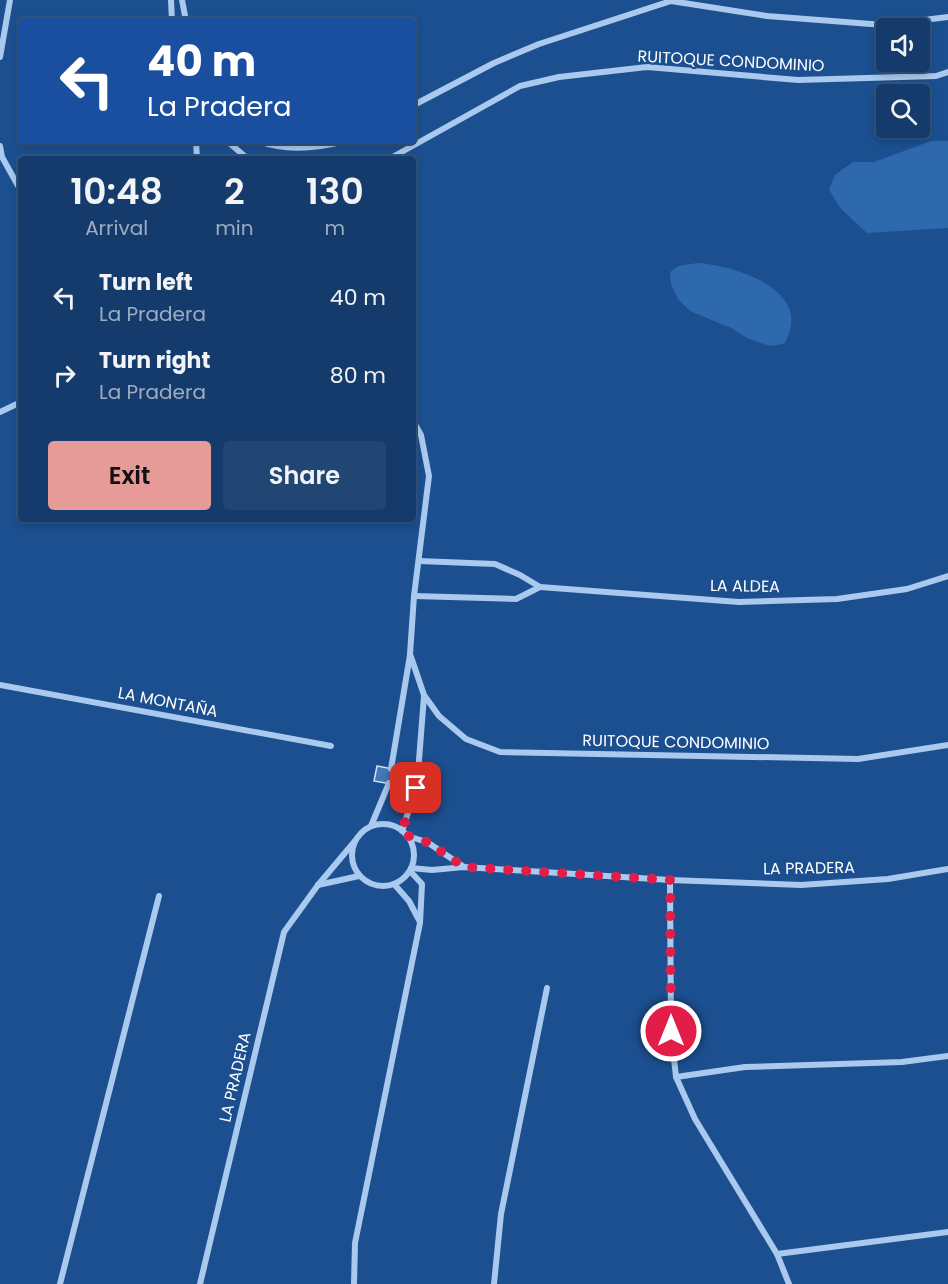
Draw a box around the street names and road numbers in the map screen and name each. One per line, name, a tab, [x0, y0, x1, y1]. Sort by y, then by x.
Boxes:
street label: RUITOQUE CONDOMINIO	[637, 45, 825, 77]
street label: LA ALDEA	[710, 574, 780, 598]
street label: LA MONTAÑA	[116, 681, 220, 723]
street label: RUITOQUE CONDOMINIO	[582, 729, 770, 755]
street label: LA PRADERA	[763, 856, 855, 880]
street label: LA PRADERA	[213, 1029, 257, 1124]

